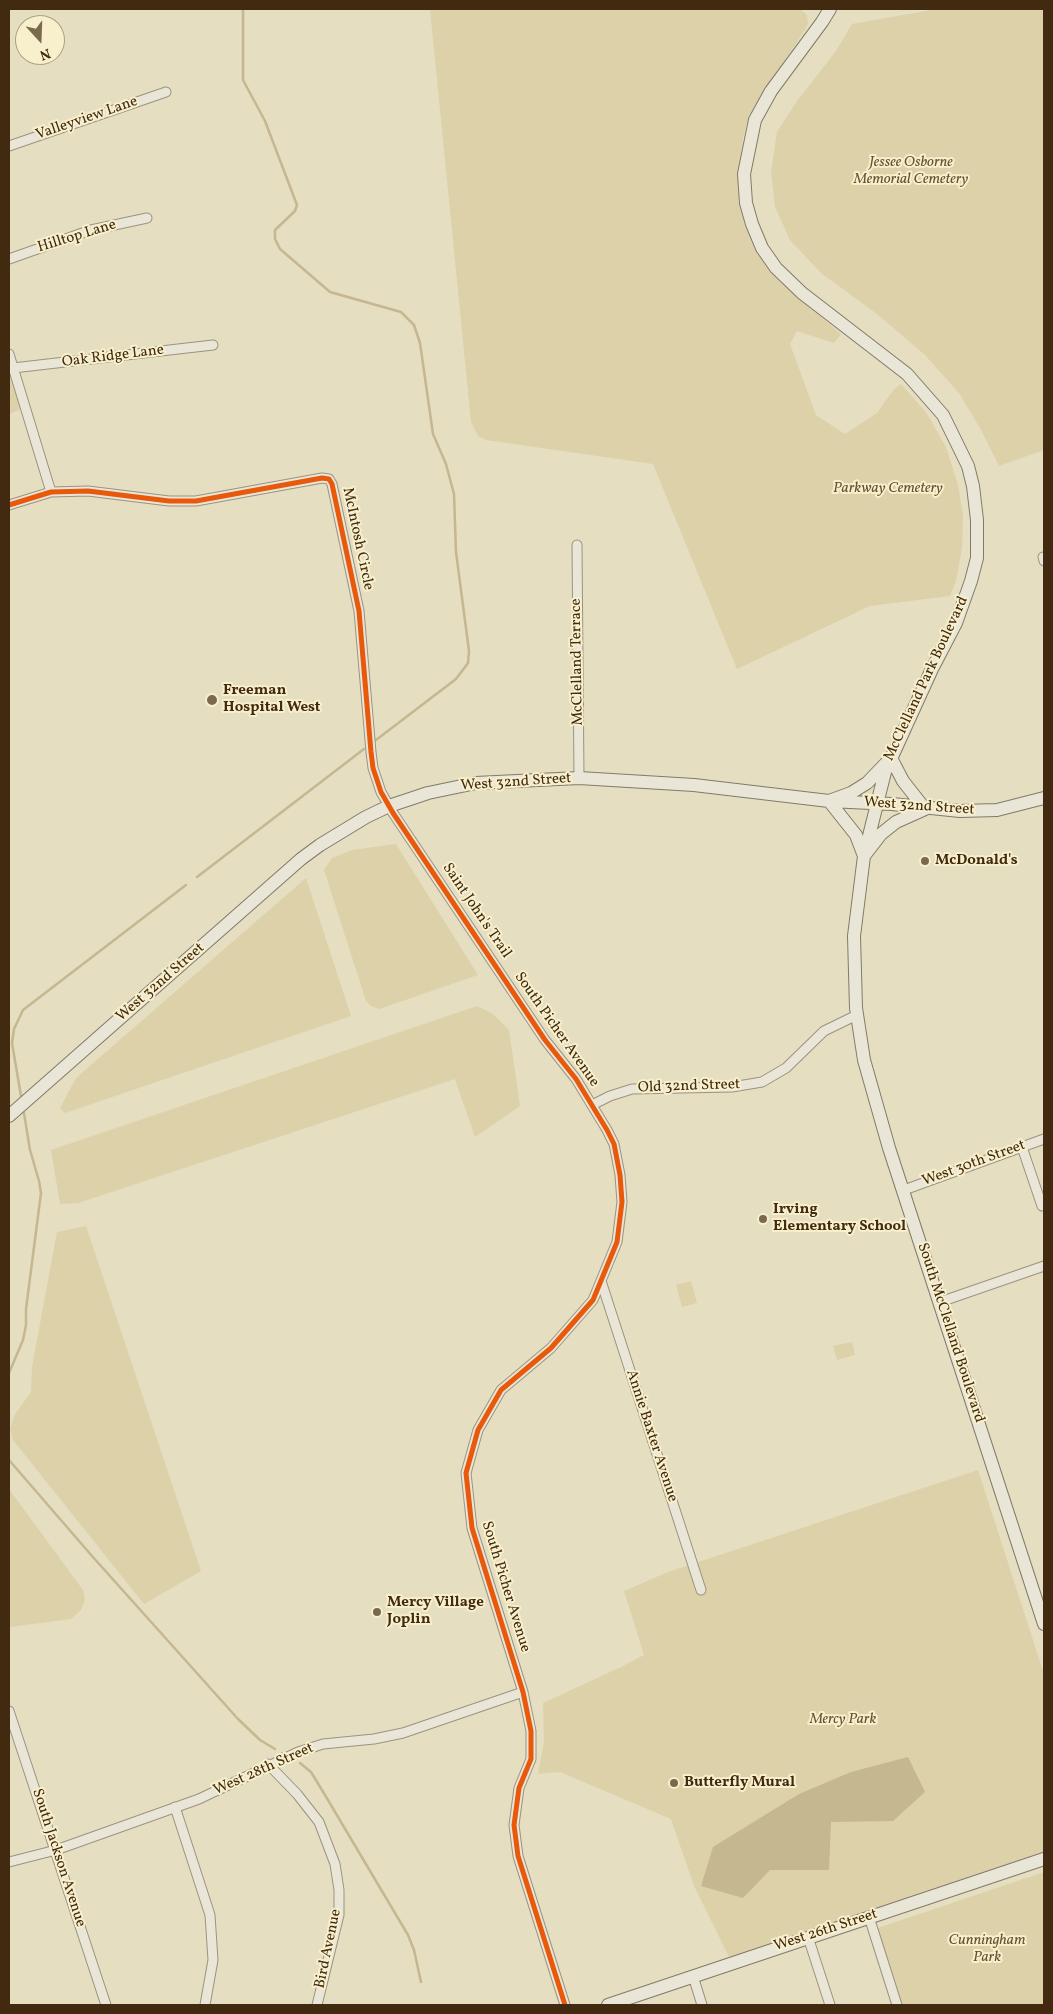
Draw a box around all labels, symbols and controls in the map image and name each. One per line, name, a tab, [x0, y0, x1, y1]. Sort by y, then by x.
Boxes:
north arrow	[15, 15, 65, 65]
text: N	[37, 43, 53, 64]
street label: Valleyview Lane	[34, 93, 140, 145]
park label: Jessee Osborne Memorial Cemetery	[854, 154, 968, 189]
street label: Hilltop Lane	[35, 216, 119, 258]
street label: Oak Ridge Lane	[61, 342, 165, 372]
park label: Parkway Cemetery	[833, 480, 943, 498]
street label: McIntosh Circle	[337, 486, 377, 592]
street label: McClelland Park Boulevard	[881, 594, 973, 764]
street label: McClelland Terrace	[568, 598, 588, 726]
place label: Freeman Hospital West	[223, 682, 320, 717]
marker: Freeman Hospital West	[205, 693, 219, 707]
street label: West 32nd Street	[460, 770, 572, 796]
street label: West 32nd Street	[863, 794, 975, 820]
place label: McDonald's	[935, 852, 1018, 870]
marker: McDonald's	[919, 855, 931, 867]
street label: Saint John's Trail	[438, 860, 514, 962]
street label: West 32nd Street	[113, 940, 209, 1026]
street label: South Picher Avenue	[510, 969, 602, 1091]
street label: Old 32nd Street	[638, 1076, 740, 1098]
street label: West 30th Street	[920, 1137, 1028, 1191]
place label: Irving Elementary School	[773, 1201, 906, 1236]
marker: Irving Elementary School	[757, 1213, 769, 1225]
street label: South McClelland Boulevard	[912, 1241, 988, 1425]
street label: Annie Baxter Avenue	[621, 1368, 681, 1504]
street label: South Picher Avenue	[477, 1519, 533, 1655]
place label: Mercy Village Joplin	[387, 1594, 484, 1629]
marker: Mercy Village Joplin	[371, 1606, 383, 1618]
park label: Mercy Park	[810, 1711, 876, 1729]
street label: West 28th Street	[211, 1740, 317, 1800]
place label: Butterfly Mural	[684, 1774, 795, 1792]
marker: Butterfly Mural	[668, 1777, 680, 1789]
street label: South Jackson Avenue	[27, 1787, 89, 1929]
street label: West 26th Street	[772, 1906, 880, 1956]
street label: Bird Avenue	[312, 1908, 346, 1990]
park label: Cunningham Park	[949, 1932, 1025, 1967]

